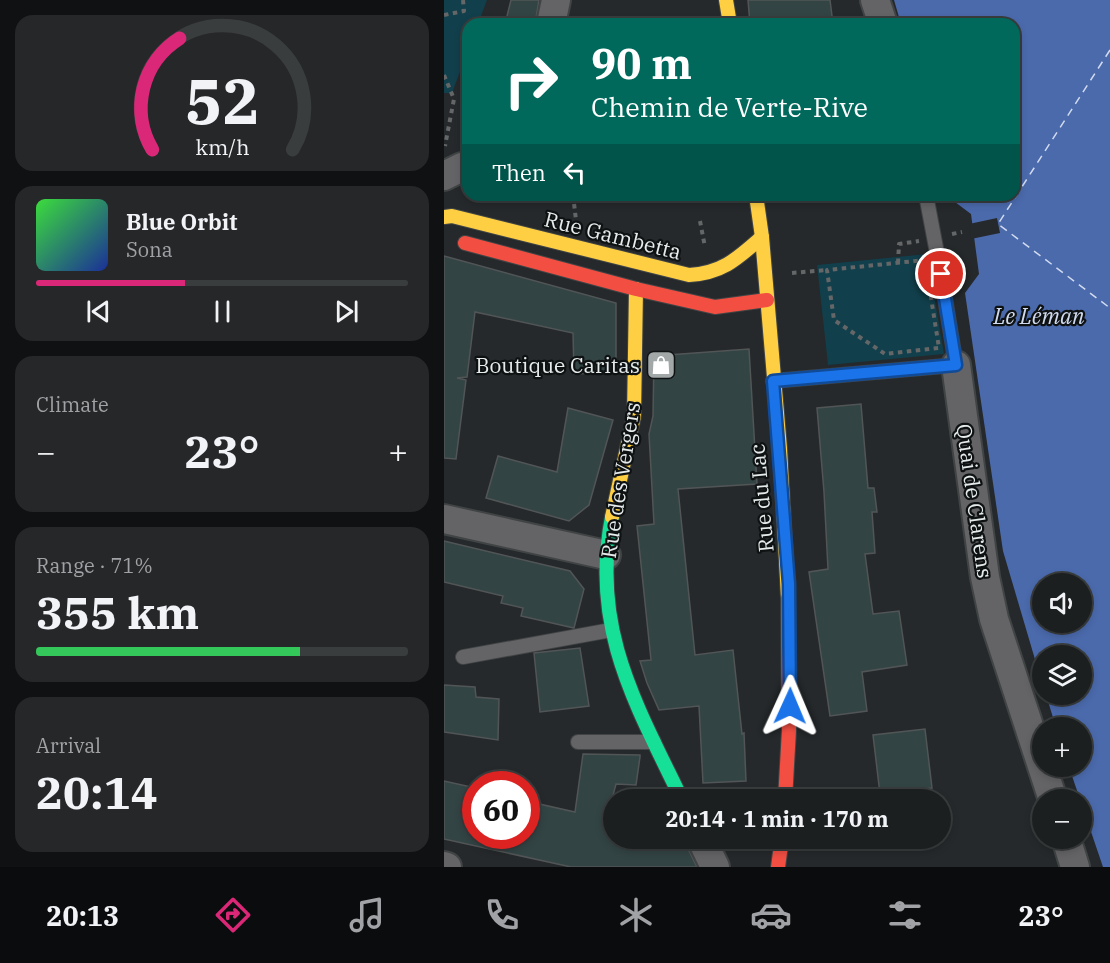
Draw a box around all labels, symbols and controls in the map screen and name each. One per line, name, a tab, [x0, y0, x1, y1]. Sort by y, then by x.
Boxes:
text: 90 m	[591, 36, 692, 91]
icon: right	[492, 42, 570, 120]
text: 52	[185, 60, 259, 141]
text: Chemin de Verte-Rive	[591, 89, 868, 124]
text: km/h	[195, 133, 249, 161]
icon: left	[558, 156, 591, 189]
text: Then	[492, 158, 546, 187]
street label: Rue Gambetta	[542, 204, 684, 266]
text: Blue Orbit	[126, 207, 237, 236]
text: Sona	[126, 236, 173, 263]
pin	[915, 248, 966, 299]
icon: arrive	[924, 257, 957, 290]
icon: previous	[82, 295, 115, 328]
icon: pause	[206, 295, 239, 328]
icon: next	[330, 295, 363, 328]
water label: Le Léman	[993, 301, 1085, 330]
shop icon: Boutique Caritas	[645, 349, 677, 381]
place label: Boutique Caritas	[475, 351, 640, 379]
text: Climate	[36, 391, 109, 418]
street label: Rue des Vergers	[594, 400, 646, 560]
text: 23°	[184, 422, 260, 480]
street label: Quai de Clarens	[950, 422, 1000, 580]
text: −	[36, 430, 56, 473]
text: +	[388, 430, 408, 473]
street label: Rue du Lac	[742, 443, 780, 553]
text: Range · 71%	[36, 552, 153, 579]
map controls	[1032, 573, 1092, 849]
button: sound	[1032, 573, 1092, 633]
text: 355 km	[36, 583, 199, 641]
button: layers	[1032, 645, 1092, 705]
position arrow	[758, 674, 822, 738]
button: +	[1032, 717, 1092, 777]
text: Arrival	[36, 732, 101, 759]
text: 20:14	[36, 763, 158, 821]
speed limit sign: 60	[462, 771, 540, 849]
button: −	[1032, 789, 1092, 849]
text: 20:14 · 1 min · 170 m	[665, 804, 889, 833]
icon: directions	[212, 894, 254, 936]
icon: music	[346, 894, 388, 936]
icon: phone	[481, 894, 523, 936]
icon: climate	[615, 894, 657, 936]
icon: car	[750, 894, 792, 936]
icon: filters	[884, 894, 926, 936]
text: 20:13	[46, 898, 119, 933]
text: 23°	[1019, 898, 1064, 933]

